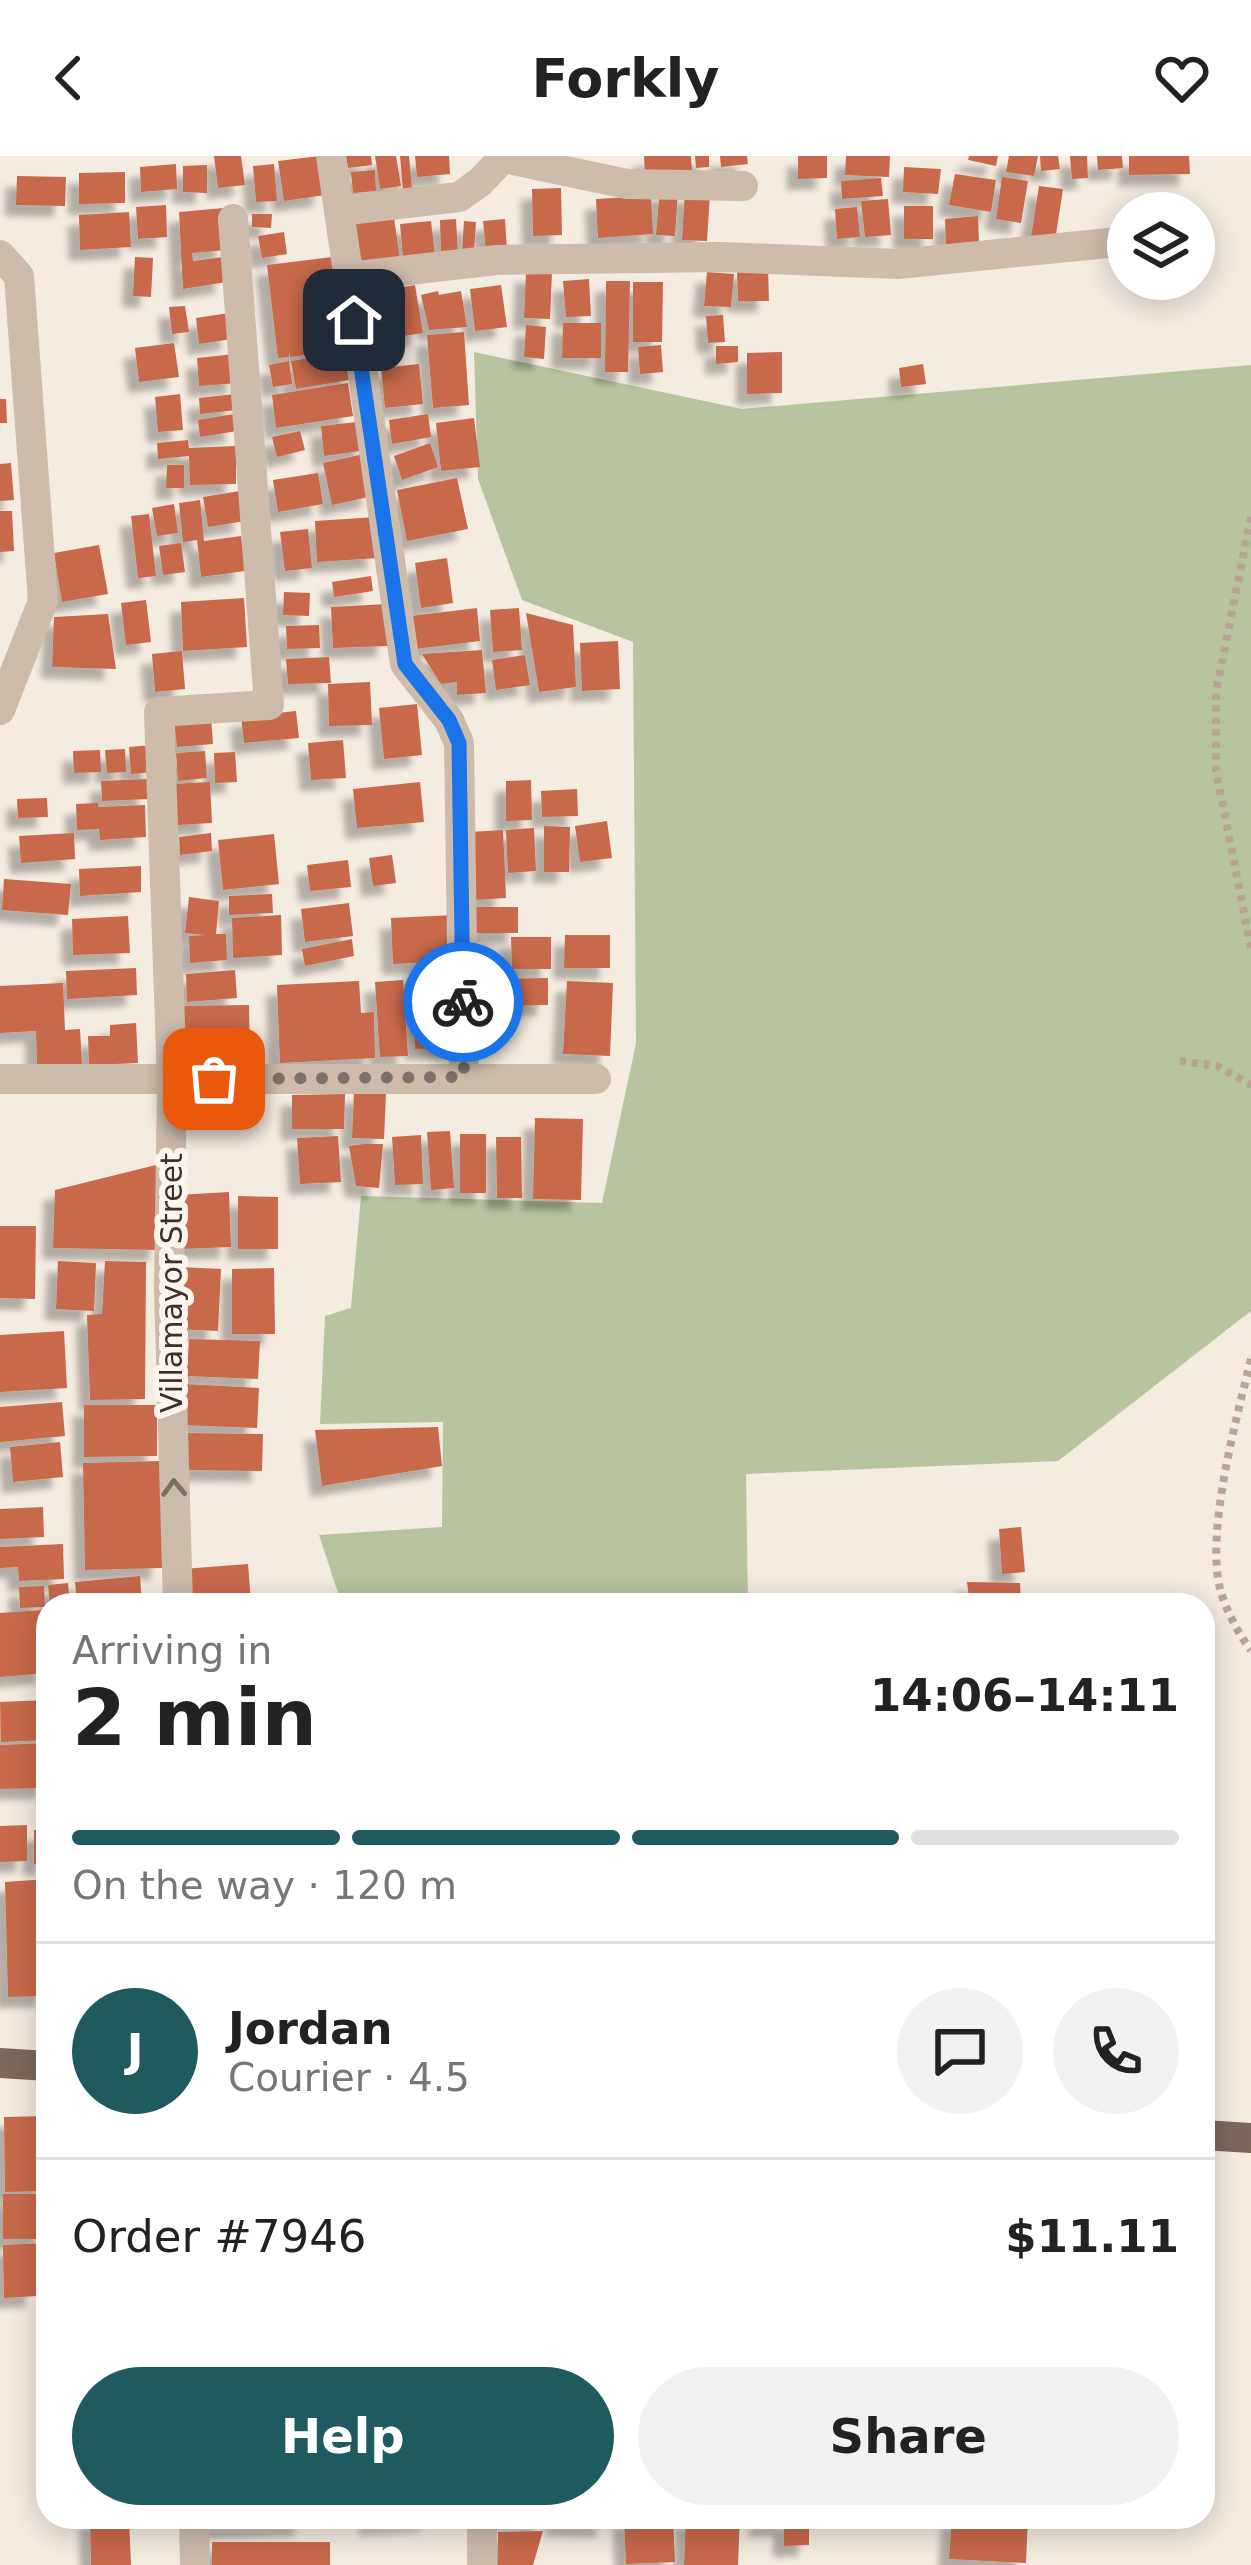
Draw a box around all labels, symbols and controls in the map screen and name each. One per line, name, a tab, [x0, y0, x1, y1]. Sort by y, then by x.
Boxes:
icon: back	[36, 45, 102, 111]
icon: heart	[1149, 45, 1215, 111]
text: Forkly	[531, 47, 720, 110]
map controls	[1107, 192, 1215, 300]
button: layers	[1107, 192, 1215, 300]
pin	[303, 269, 405, 371]
icon: home	[321, 287, 387, 353]
courier	[403, 942, 523, 1062]
icon: bike	[430, 969, 496, 1035]
pin	[163, 1028, 265, 1130]
icon: bag	[181, 1046, 247, 1112]
street label: Villamayor Street	[154, 1153, 189, 1413]
one-way arrow	[161, 1478, 187, 1497]
text: Arriving in	[72, 1628, 272, 1673]
text: 14:06–14:11	[870, 1669, 1179, 1722]
text: 2 min	[72, 1673, 317, 1763]
text: On the way · 120 m	[72, 1863, 457, 1908]
button: chat	[897, 1988, 1023, 2114]
button: phone	[1053, 1988, 1179, 2114]
text: Jordan	[228, 2002, 392, 2055]
text: J	[127, 2024, 143, 2077]
text: Courier · 4.5	[228, 2055, 470, 2100]
text: Order #7946	[72, 2210, 366, 2263]
text: $11.11	[1005, 2210, 1179, 2263]
button: Help	[72, 2367, 614, 2505]
button: Share	[638, 2367, 1179, 2505]

